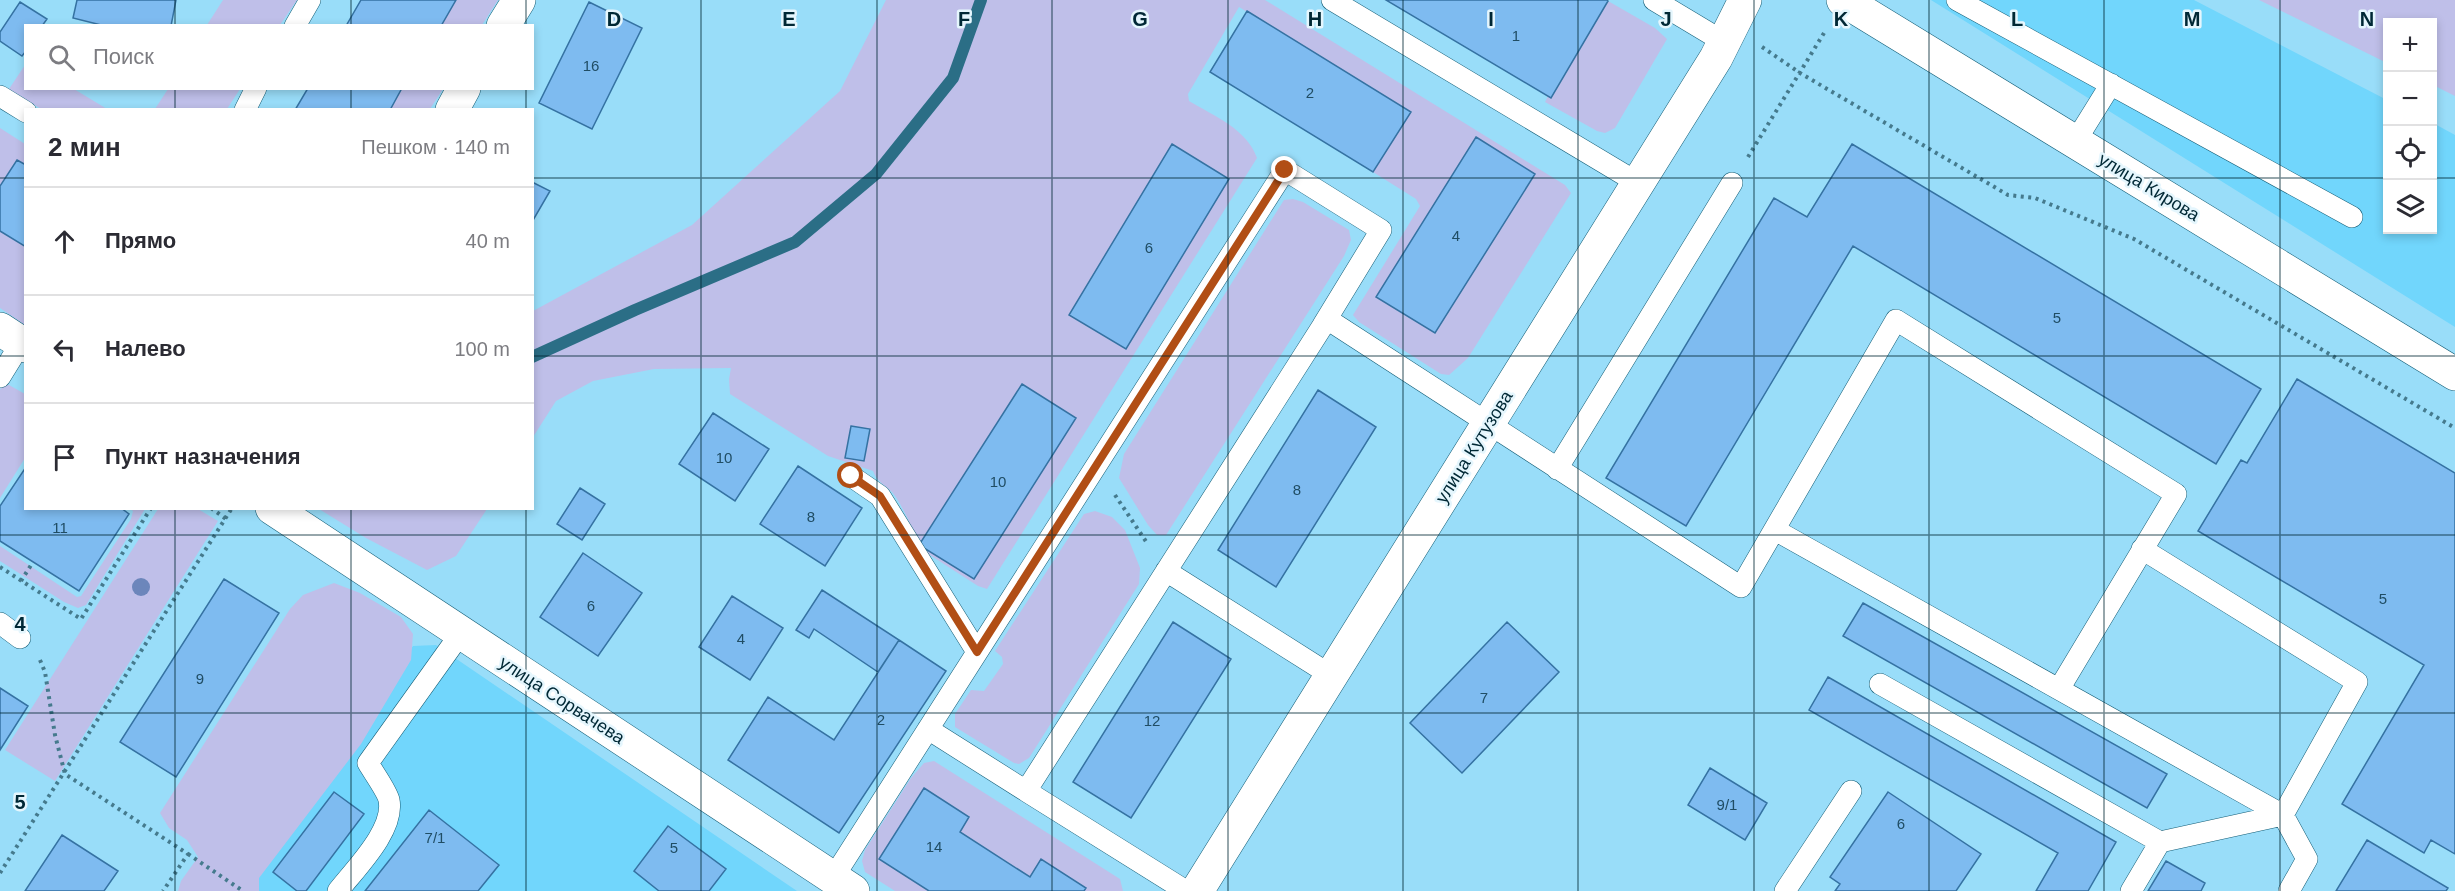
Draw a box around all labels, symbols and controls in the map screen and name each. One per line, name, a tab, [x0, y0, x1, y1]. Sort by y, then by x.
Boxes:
text: D	[607, 8, 621, 30]
text: E	[782, 8, 796, 30]
text: F	[958, 8, 970, 30]
text: G	[1132, 8, 1148, 30]
text: H	[1308, 8, 1322, 30]
text: I	[1488, 8, 1494, 30]
text: J	[1660, 8, 1672, 30]
text: K	[1834, 8, 1849, 30]
text: L	[2011, 8, 2023, 30]
text: M	[2184, 8, 2200, 30]
text: N	[2360, 8, 2374, 30]
map controls	[2383, 18, 2437, 234]
button: +	[2383, 18, 2437, 72]
search box	[24, 24, 534, 90]
house number: 1	[1512, 27, 1520, 44]
icon: search	[45, 41, 78, 74]
text: Поиск	[93, 44, 154, 69]
house number: 16	[583, 57, 599, 74]
button: −	[2383, 72, 2437, 126]
house number: 2	[1306, 84, 1314, 101]
button: locate	[2383, 126, 2437, 180]
text: 2 мин	[48, 132, 121, 162]
text: Пешком · 140 m	[361, 136, 510, 158]
street label: улица Кирова	[2095, 149, 2204, 226]
route end	[1271, 156, 1297, 182]
button: layers	[2383, 180, 2437, 234]
icon: ahead	[48, 225, 81, 258]
house number: 4	[1452, 227, 1460, 244]
text: Прямо	[105, 228, 176, 253]
text: 40 m	[466, 230, 510, 252]
house number: 6	[1145, 239, 1153, 256]
house number: 5	[2053, 309, 2061, 326]
icon: left	[48, 333, 81, 366]
text: Налево	[105, 336, 186, 361]
text: 100 m	[454, 338, 510, 360]
street label: улица Кутузова	[1431, 386, 1517, 507]
icon: arrive	[48, 441, 81, 474]
text: Пункт назначения	[105, 444, 301, 469]
house number: 10	[716, 449, 732, 466]
route start	[837, 462, 863, 488]
house number: 10	[990, 473, 1006, 490]
house number: 8	[1293, 481, 1301, 498]
house number: 8	[807, 508, 815, 525]
house number: 11	[52, 519, 68, 536]
house number: 5	[2379, 590, 2387, 607]
house number: 6	[587, 597, 595, 614]
text: 4	[14, 613, 26, 635]
house number: 4	[737, 630, 745, 647]
street label: улица Сорвачева	[496, 652, 629, 748]
house number: 9	[196, 670, 204, 687]
house number: 7	[1480, 689, 1488, 706]
house number: 2	[877, 711, 885, 728]
house number: 12	[1144, 712, 1160, 729]
text: 5	[14, 791, 26, 813]
house number: 9/1	[1717, 796, 1737, 813]
house number: 6	[1897, 815, 1905, 832]
house number: 7/1	[425, 829, 445, 846]
house number: 14	[926, 838, 942, 855]
house number: 5	[670, 839, 678, 856]

